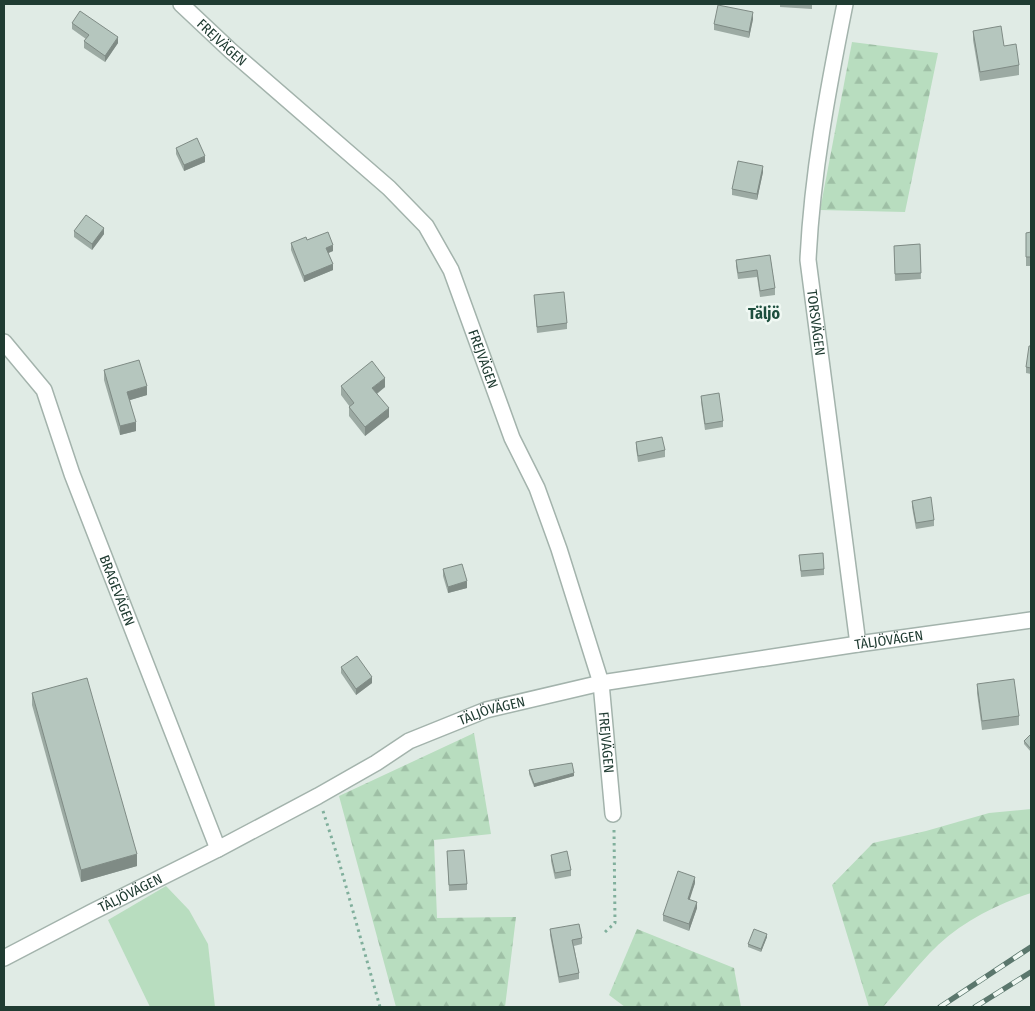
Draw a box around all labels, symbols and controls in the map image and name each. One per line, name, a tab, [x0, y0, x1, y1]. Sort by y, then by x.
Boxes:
street label: FREJVÄGEN	[193, 16, 250, 70]
street label: TORSVÄGEN	[803, 289, 828, 357]
district label: Täljö	[748, 304, 780, 323]
street label: FREJVÄGEN	[464, 327, 501, 391]
street label: BRAGEVÄGEN	[95, 553, 138, 628]
street label: TÄLJÖVÄGEN	[854, 627, 924, 653]
street label: TÄLJÖVÄGEN	[456, 693, 527, 729]
street label: FREJVÄGEN	[595, 711, 617, 774]
street label: TÄLJÖVÄGEN	[96, 870, 165, 916]

